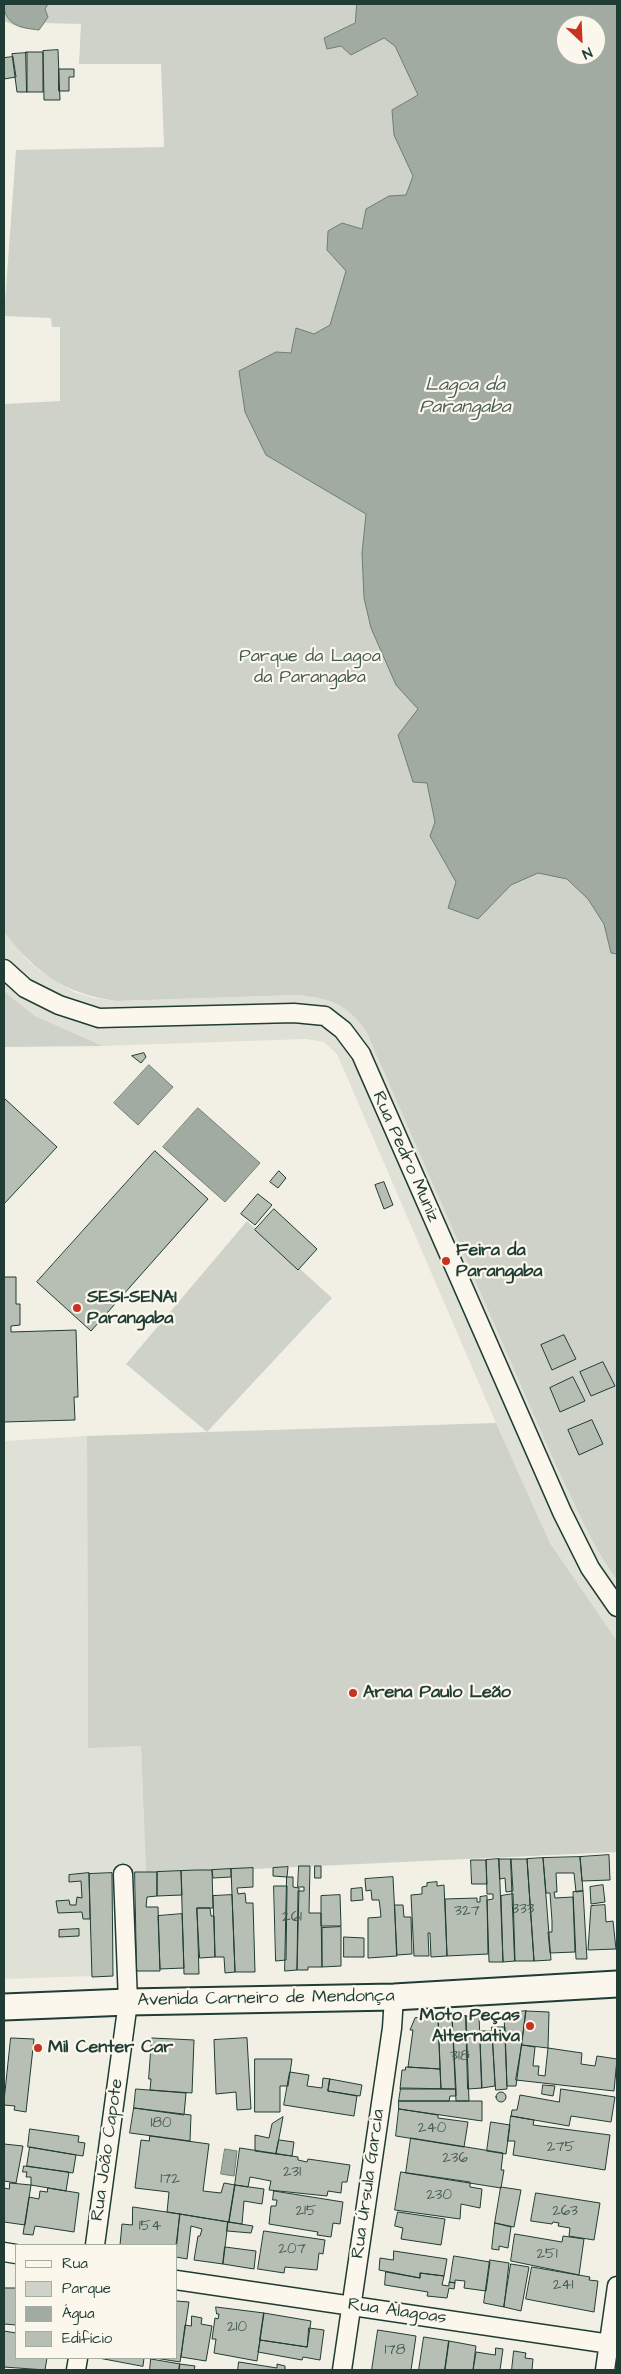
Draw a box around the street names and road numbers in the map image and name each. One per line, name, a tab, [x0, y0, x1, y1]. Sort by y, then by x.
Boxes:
street label: Rua Pedro Muniz	[367, 1088, 443, 1226]
street label: Avenida Carneiro de Mendonça	[137, 1986, 395, 2012]
street label: Rua João Capote	[87, 2077, 129, 2223]
street label: Rua Úrsula Garcia	[348, 2108, 390, 2260]
street label: Rua Alagoas	[346, 2294, 448, 2330]

